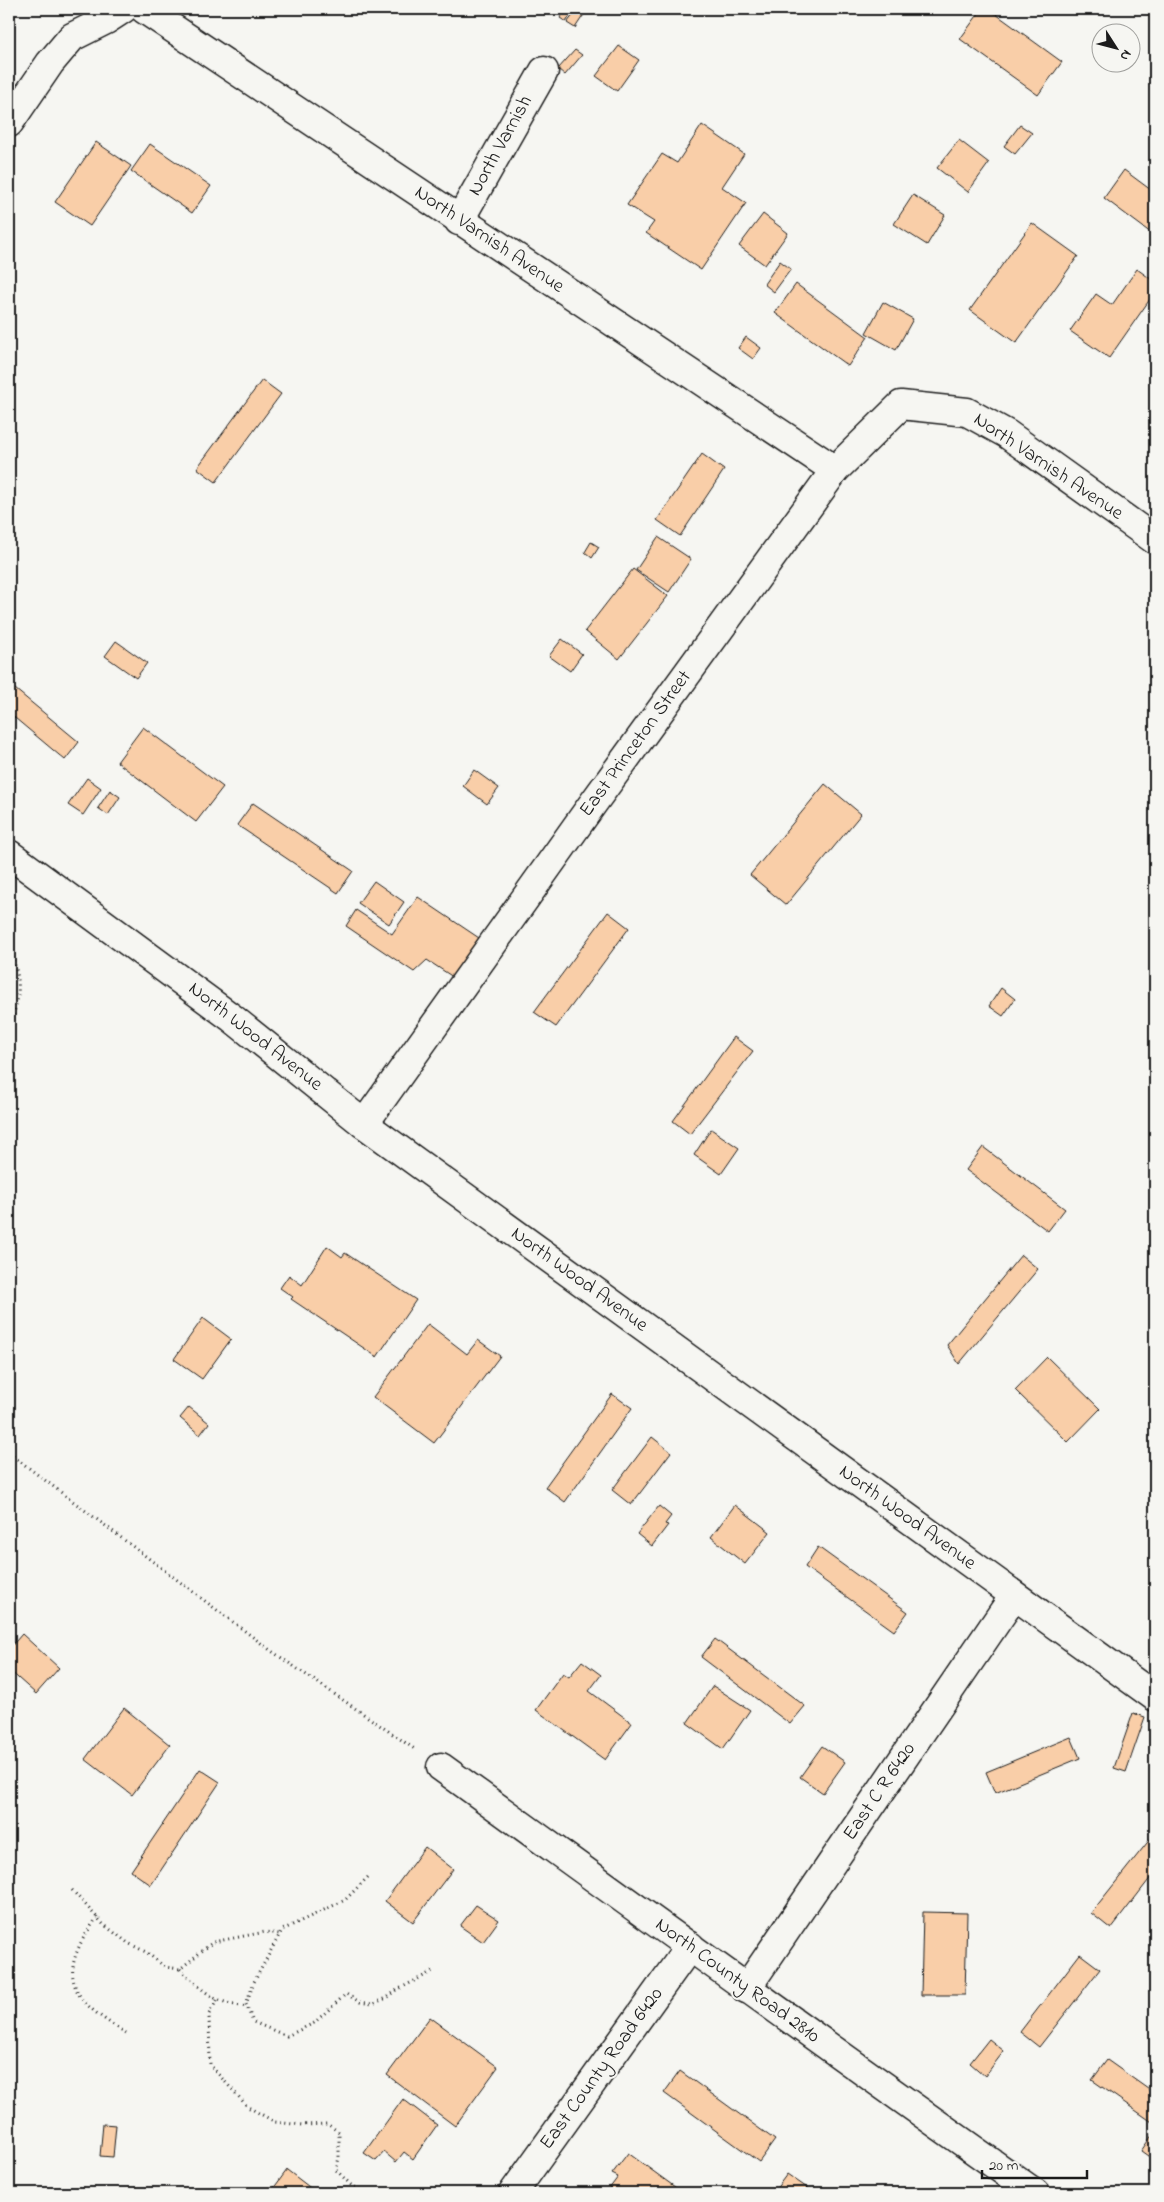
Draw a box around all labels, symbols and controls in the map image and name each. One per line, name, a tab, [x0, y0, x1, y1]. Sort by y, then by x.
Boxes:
north arrow	[1092, 22, 1142, 72]
text: N	[1114, 45, 1137, 65]
street label: North Varnish	[461, 90, 541, 202]
street label: North Varnish Avenue	[408, 179, 570, 301]
street label: North Varnish Avenue	[967, 406, 1129, 528]
street label: East Princeton Street	[573, 664, 699, 823]
street label: North Wood Avenue	[182, 975, 328, 1099]
street label: North Wood Avenue	[504, 1220, 654, 1340]
street label: North Wood Avenue	[832, 1458, 982, 1578]
street label: East C R 6420	[837, 1737, 924, 1847]
street label: North County Road 2810	[648, 1911, 826, 2051]
street label: East County Road 6420	[533, 1982, 671, 2156]
scale bar	[982, 2147, 1086, 2179]
text: 20 m	[989, 2155, 1019, 2177]

